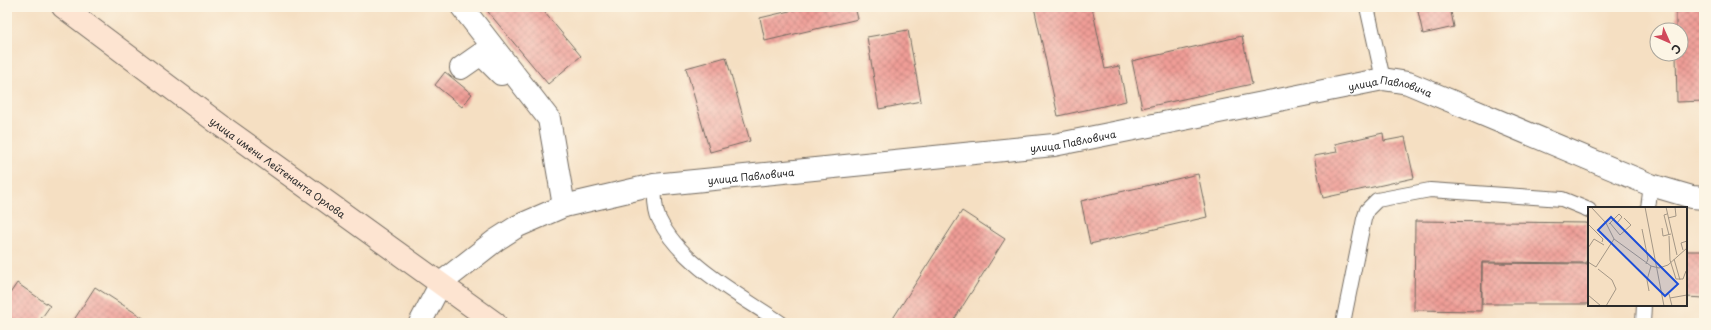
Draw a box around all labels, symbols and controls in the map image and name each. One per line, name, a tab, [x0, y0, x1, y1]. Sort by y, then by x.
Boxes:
north arrow	[1649, 22, 1689, 62]
text: С	[1667, 40, 1685, 58]
street label: улица Павловича	[1347, 71, 1435, 100]
street label: улица имени Лейтенанта Орлова	[207, 113, 350, 221]
street label: улица Павловича	[1029, 125, 1118, 155]
street label: улица Павловича	[707, 163, 796, 187]
inset map	[1588, 207, 1687, 306]

